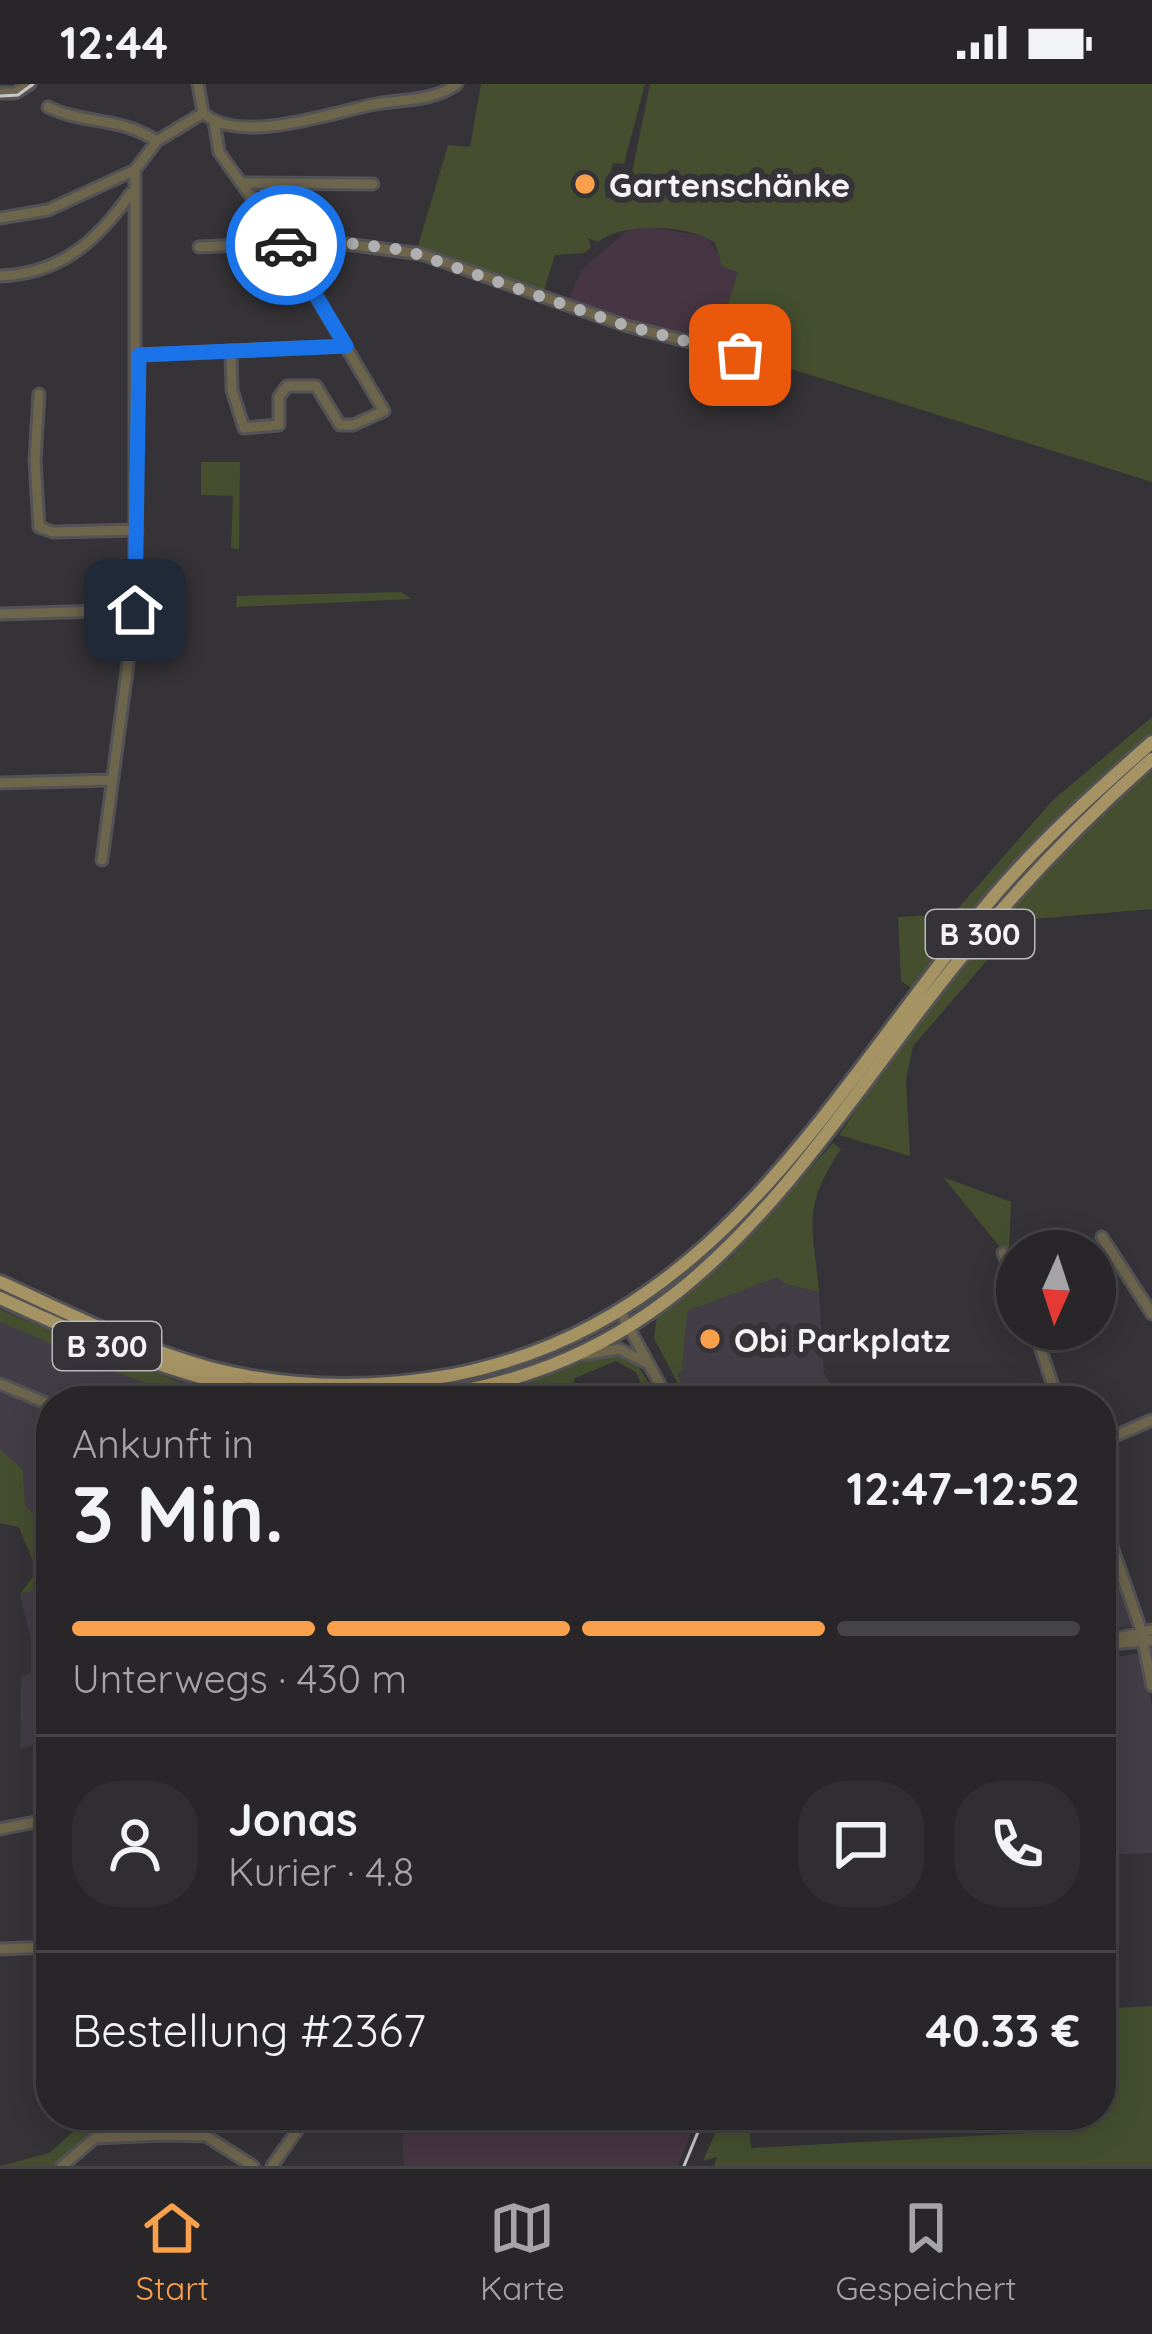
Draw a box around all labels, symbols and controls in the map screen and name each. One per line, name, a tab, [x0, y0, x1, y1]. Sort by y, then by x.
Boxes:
text: 12:44	[60, 14, 168, 70]
place label: Gartenschänke	[609, 164, 850, 205]
marker: Gartenschänke	[572, 171, 598, 197]
courier	[226, 185, 346, 305]
icon: car	[253, 212, 319, 278]
pin	[689, 304, 791, 406]
icon: bag	[707, 322, 773, 388]
pin	[84, 559, 186, 661]
icon: home	[102, 577, 168, 643]
road number: B 300	[926, 910, 1034, 958]
north arrow	[996, 1230, 1116, 1350]
map controls	[996, 1230, 1116, 1350]
place label: Obi Parkplatz	[734, 1319, 950, 1360]
road number: B 300	[53, 1322, 161, 1370]
marker: Obi Parkplatz	[697, 1326, 723, 1352]
text: Ankunft in	[72, 1419, 254, 1468]
text: 12:47–12:52	[846, 1460, 1080, 1516]
text: 3 Min.	[72, 1464, 284, 1562]
text: Unterwegs · 430 m	[72, 1654, 407, 1703]
button: person	[72, 1781, 198, 1907]
button: chat	[798, 1781, 924, 1907]
button: phone	[954, 1781, 1080, 1907]
text: Jonas	[228, 1791, 358, 1847]
text: Kurier · 4.8	[228, 1847, 414, 1896]
text: Bestellung #2367	[72, 2002, 426, 2058]
text: 40.33 €	[926, 2002, 1080, 2058]
tab: Start	[135, 2195, 209, 2308]
tab: Karte	[480, 2195, 565, 2308]
tab: Gespeichert	[835, 2195, 1017, 2308]

